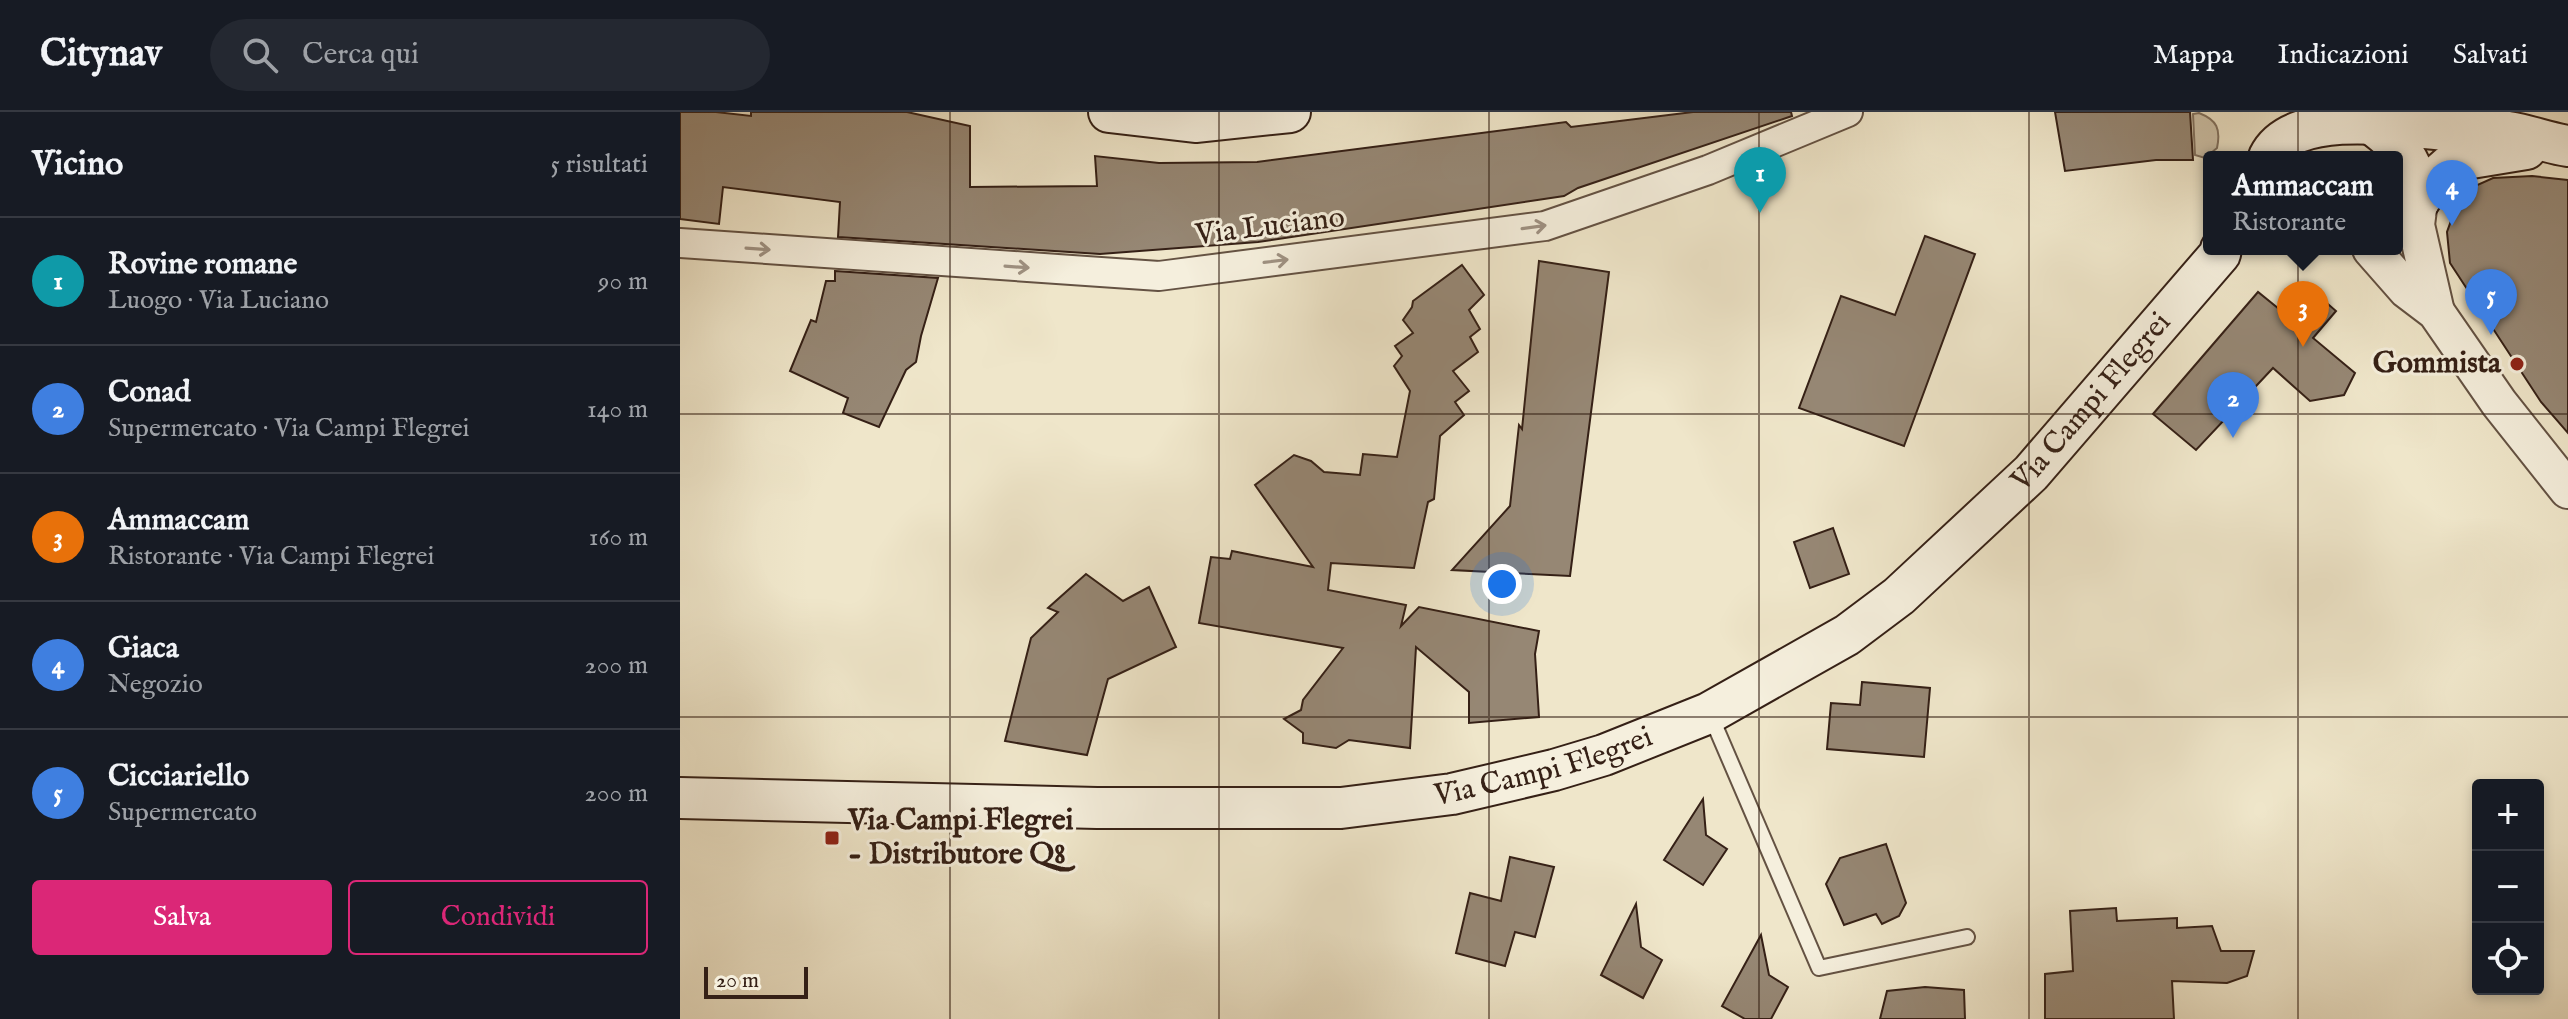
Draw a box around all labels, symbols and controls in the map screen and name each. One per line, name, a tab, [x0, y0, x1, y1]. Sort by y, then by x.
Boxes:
search box	[210, 19, 770, 91]
text: Citynav	[40, 31, 162, 79]
icon: search	[238, 33, 282, 77]
text: Cerca qui	[302, 36, 419, 74]
text: Mappa	[2153, 38, 2234, 73]
text: Indicazioni	[2278, 38, 2409, 73]
text: Salvati	[2453, 38, 2528, 73]
text: Vicino	[32, 143, 123, 186]
pin: 1	[1734, 147, 1786, 213]
text: 5 risultati	[551, 148, 648, 181]
popup	[2203, 151, 2403, 255]
pin: 4	[2426, 160, 2478, 226]
text: Ammaccam	[2232, 168, 2374, 206]
street label: Via Luciano	[1192, 199, 1347, 255]
text: Ristorante	[2232, 206, 2346, 239]
one-way arrow	[1521, 219, 1546, 234]
one-way arrow	[744, 242, 771, 257]
text: Rovine romane	[108, 246, 297, 284]
one-way arrow	[1262, 253, 1289, 268]
one-way arrow	[1003, 260, 1030, 275]
text: 1	[53, 265, 63, 298]
text: 90 m	[598, 265, 648, 298]
pin: 5	[2465, 269, 2517, 335]
pin: 3	[2277, 281, 2329, 347]
text: Luogo · Via Luciano	[108, 284, 329, 317]
street label: Via Campi Flegrei	[2003, 305, 2180, 501]
place label: Gommista	[2373, 345, 2502, 383]
marker: Gommista	[2508, 355, 2526, 373]
pin: 2	[2207, 372, 2259, 438]
text: Conad	[108, 374, 190, 412]
text: 2	[52, 393, 64, 426]
text: 140 m	[587, 393, 648, 426]
text: Supermercato · Via Campi Flegrei	[108, 412, 470, 445]
text: Ammaccam	[108, 502, 249, 540]
text: 3	[53, 521, 63, 554]
text: 160 m	[589, 521, 648, 554]
text: Ristorante · Via Campi Flegrei	[108, 540, 434, 573]
your location	[1482, 564, 1522, 604]
text: Giaca	[108, 630, 179, 668]
text: 4	[52, 649, 64, 682]
text: 200 m	[584, 649, 648, 682]
text: Negozio	[108, 668, 203, 701]
street label: Via Campi Flegrei	[1431, 718, 1658, 815]
text: Cicciariello	[108, 758, 249, 796]
text: 5	[53, 777, 63, 810]
text: 200 m	[584, 777, 648, 810]
map controls	[2472, 779, 2544, 995]
button: +	[2472, 779, 2544, 851]
text: Supermercato	[108, 796, 257, 829]
place label: Via Campi Flegrei - Distributore Q8	[847, 802, 1075, 874]
marker: Via Campi Flegrei - Distributore Q8	[823, 829, 841, 847]
button: −	[2472, 851, 2544, 923]
button: Salva	[32, 880, 332, 955]
button: Condividi	[348, 880, 648, 955]
button: locate	[2472, 923, 2544, 995]
scale bar	[704, 963, 808, 999]
text: 20 m	[716, 967, 759, 995]

